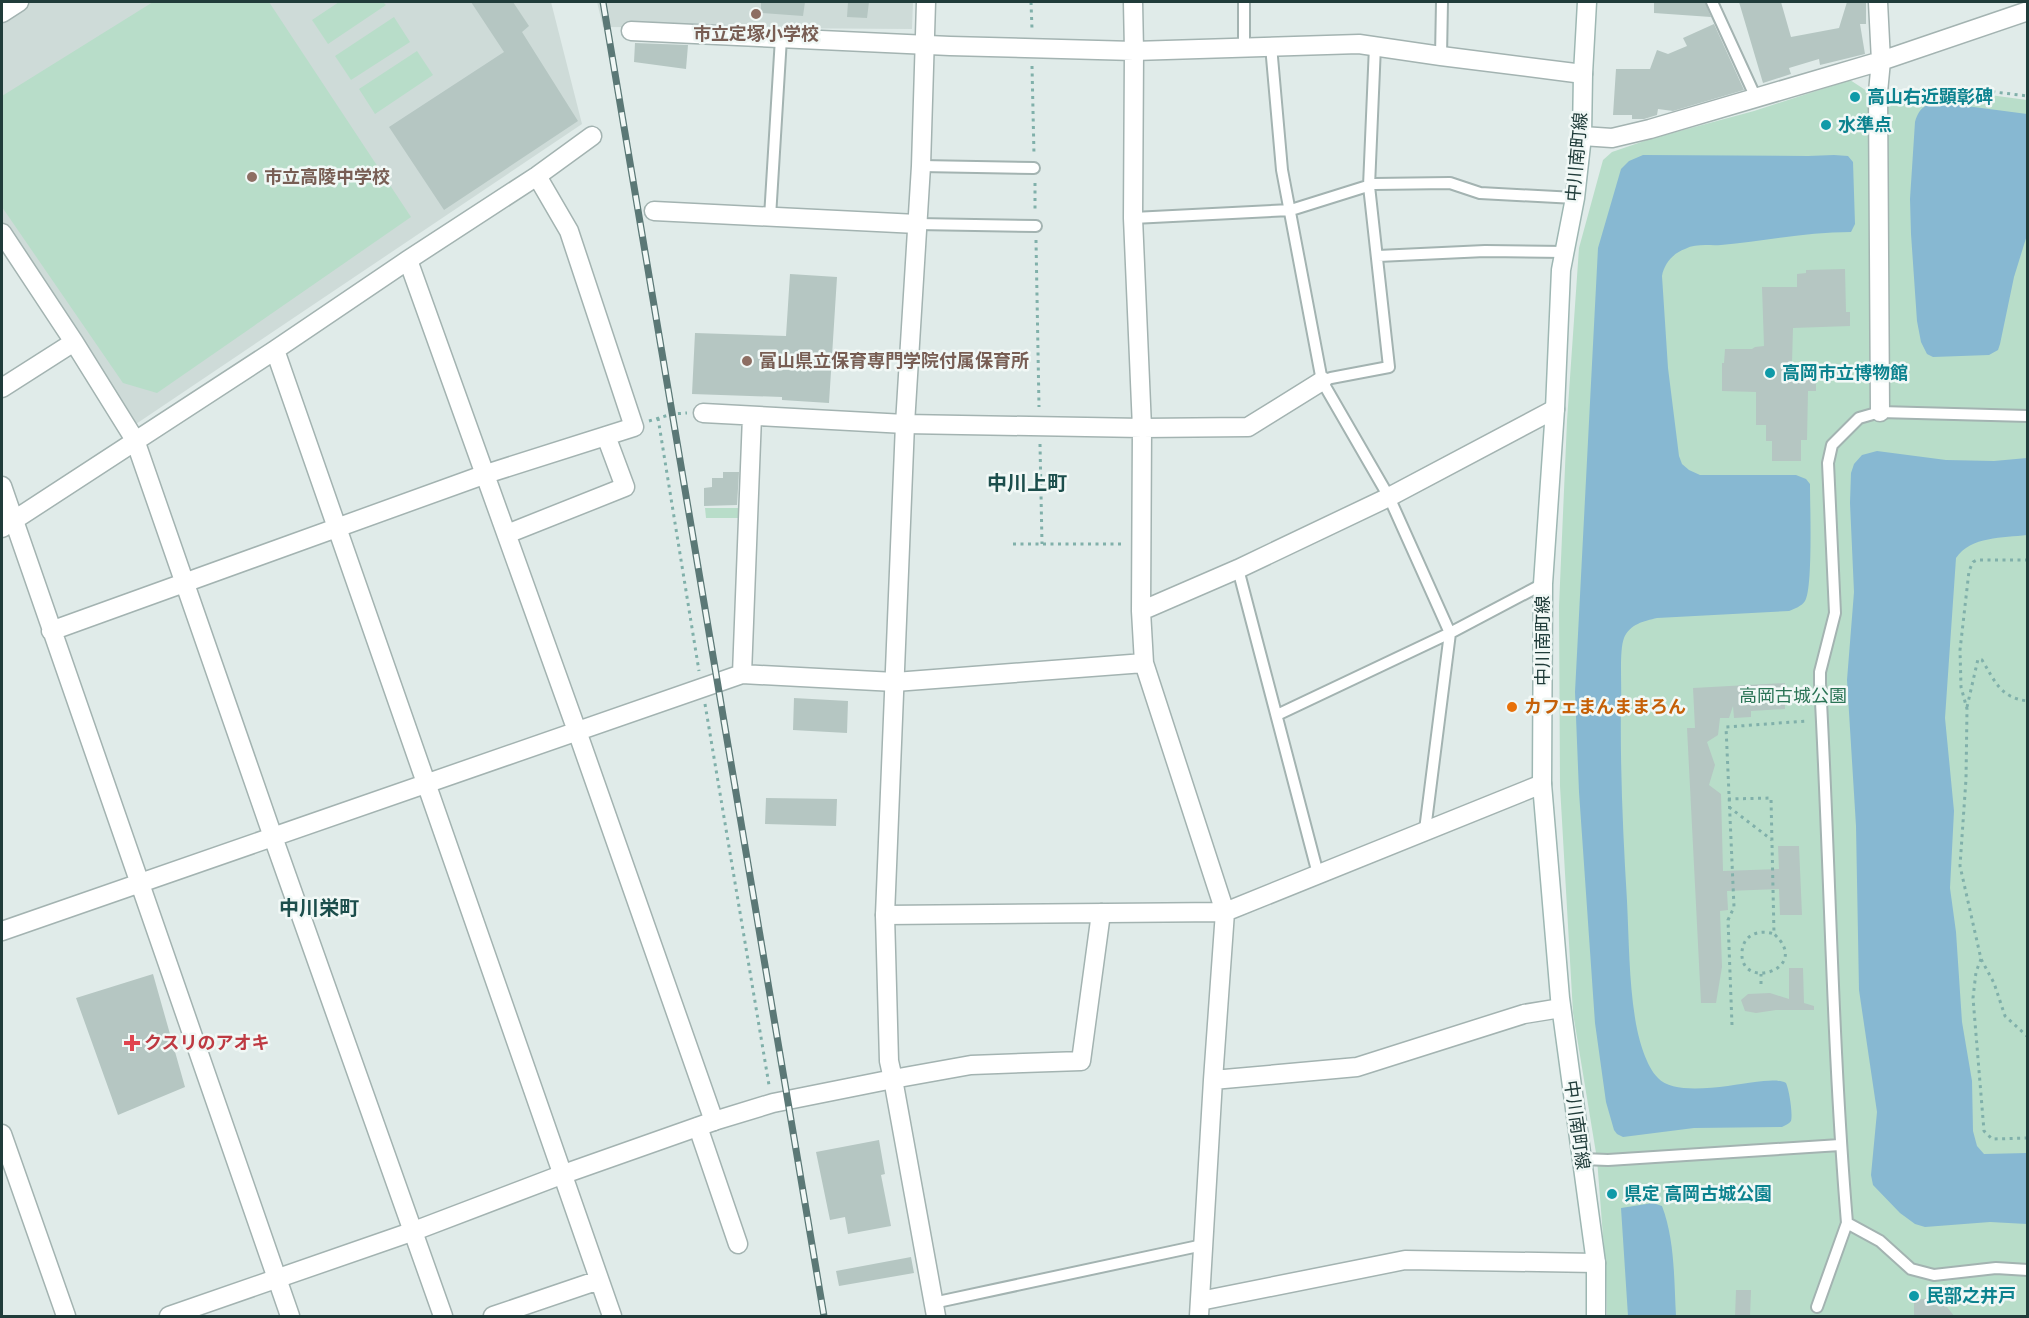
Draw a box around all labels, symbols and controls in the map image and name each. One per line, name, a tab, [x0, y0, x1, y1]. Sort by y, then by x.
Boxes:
marker: 市立定塚小学校	[749, 7, 763, 21]
place label: 市立定塚小学校	[693, 23, 819, 45]
place label: 高山右近顕彰碑	[1867, 86, 1993, 108]
marker: 高山右近顕彰碑	[1848, 90, 1862, 104]
street label: 中川南町線	[1562, 111, 1592, 203]
place label: 水準点	[1838, 114, 1892, 136]
marker: 水準点	[1819, 118, 1833, 132]
place label: 市立高陵中学校	[264, 166, 390, 188]
marker: 市立高陵中学校	[245, 170, 259, 184]
place label: 富山県立保育専門学院付属保育所	[759, 350, 1029, 372]
marker: 富山県立保育専門学院付属保育所	[740, 354, 754, 368]
place label: 高岡市立博物館	[1782, 362, 1908, 384]
marker: 高岡市立博物館	[1763, 366, 1777, 380]
district label: 中川上町	[987, 471, 1067, 495]
street label: 中川南町線	[1532, 596, 1554, 686]
park label: 高岡古城公園	[1739, 685, 1847, 707]
place label: カフェまんままろん	[1524, 696, 1686, 718]
marker: カフェまんままろん	[1505, 700, 1519, 714]
district label: 中川栄町	[279, 896, 359, 920]
place label: クスリのアオキ	[144, 1032, 269, 1054]
marker: クスリのアオキ	[125, 1036, 139, 1050]
street label: 中川南町線	[1560, 1079, 1594, 1171]
place label: 県定 高岡古城公園	[1624, 1183, 1772, 1205]
marker: 県定 高岡古城公園	[1605, 1187, 1619, 1201]
place label: 民部之井戸	[1926, 1285, 2016, 1307]
marker: 民部之井戸	[1907, 1289, 1921, 1303]

